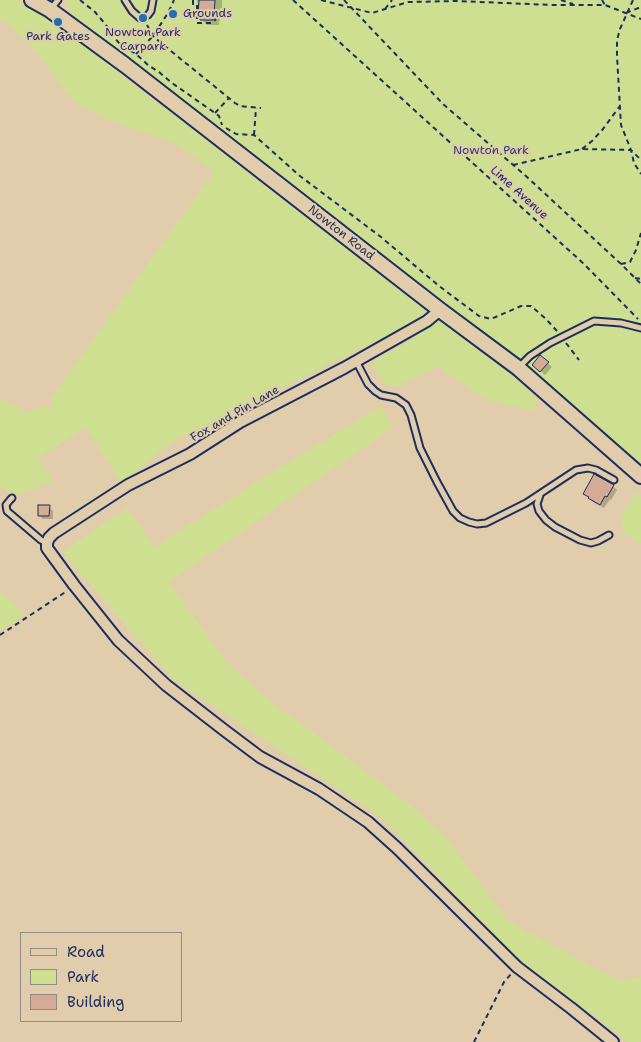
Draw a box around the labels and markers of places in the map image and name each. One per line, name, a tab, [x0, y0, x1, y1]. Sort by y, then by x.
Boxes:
place label: Grounds	[183, 7, 232, 21]
marker: Grounds	[167, 8, 179, 20]
marker: Nowton Park Carpark	[137, 12, 149, 24]
marker: Park Gates	[52, 16, 64, 28]
place label: Nowton Park Carpark	[105, 26, 181, 54]
place label: Park Gates	[26, 30, 90, 44]

